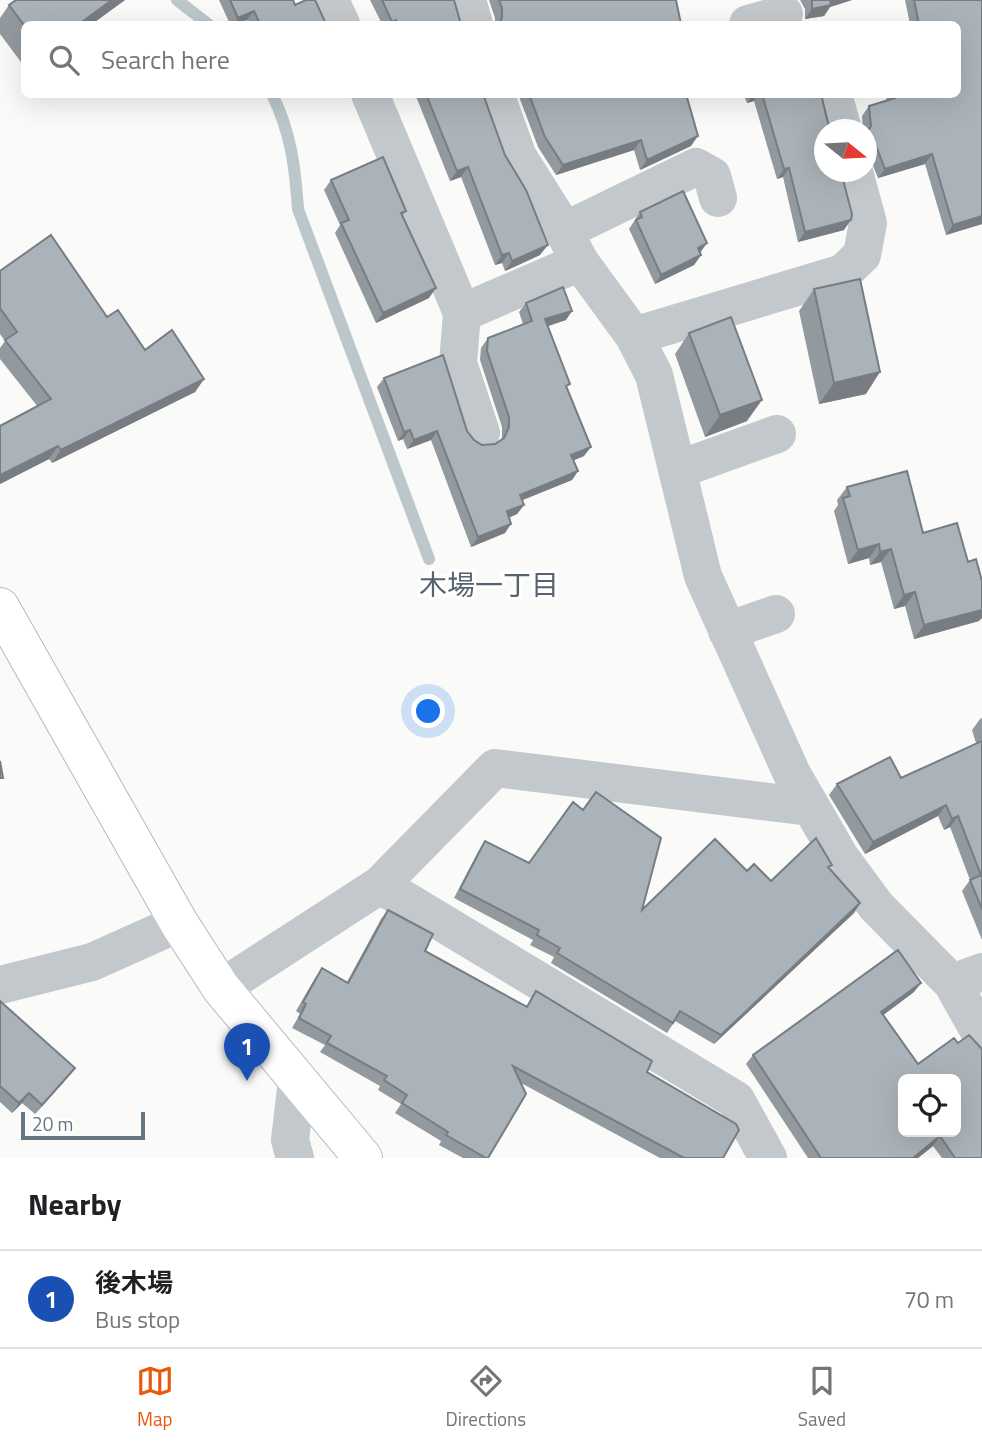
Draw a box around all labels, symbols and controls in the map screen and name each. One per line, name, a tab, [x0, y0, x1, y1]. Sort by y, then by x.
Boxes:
search box	[21, 21, 961, 98]
text: Search here	[101, 40, 230, 79]
icon: search	[45, 41, 83, 79]
north arrow	[814, 119, 877, 182]
district label: 木場一丁目	[419, 563, 559, 606]
your location	[411, 694, 445, 728]
pin: 1	[224, 1023, 270, 1081]
map controls	[898, 1074, 961, 1137]
button: locate	[898, 1074, 961, 1137]
scale bar	[21, 1109, 145, 1141]
text: 20 m	[32, 1109, 73, 1138]
text: Nearby	[28, 1181, 121, 1227]
text: 後木場	[95, 1263, 173, 1302]
text: 1	[45, 1282, 57, 1317]
text: 70 m	[904, 1282, 954, 1317]
text: Bus stop	[95, 1302, 180, 1337]
tab: Map	[136, 1362, 174, 1433]
tab: Directions	[446, 1362, 526, 1433]
tab: Saved	[798, 1362, 846, 1433]

